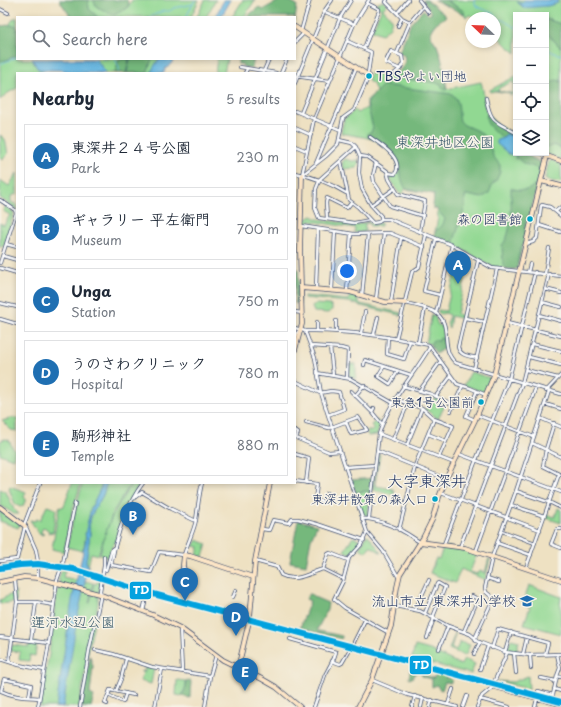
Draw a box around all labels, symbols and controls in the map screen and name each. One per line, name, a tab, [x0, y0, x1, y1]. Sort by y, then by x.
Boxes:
north arrow	[465, 12, 501, 48]
map controls	[513, 12, 549, 156]
button: +	[513, 12, 549, 48]
search box	[16, 16, 296, 60]
icon: search	[30, 27, 52, 49]
text: Search here	[62, 27, 148, 50]
button: −	[513, 48, 549, 84]
place label: TBSやよい団地	[376, 66, 467, 85]
marker: TBSやよい団地	[364, 71, 374, 81]
button: locate	[513, 84, 549, 120]
text: Nearby	[32, 85, 94, 111]
text: 5 results	[226, 89, 280, 108]
button: layers	[513, 120, 549, 156]
park label: 東深井地区公園	[396, 131, 494, 152]
text: 東深井２４号公園	[71, 135, 191, 158]
text: A	[41, 147, 51, 166]
text: 230 m	[237, 147, 279, 166]
text: Park	[71, 158, 100, 177]
text: ギャラリー 平左衛門	[71, 207, 210, 230]
place label: 森の図書館	[457, 209, 522, 228]
marker: 森の図書館	[525, 214, 535, 224]
text: B	[42, 219, 50, 238]
text: 700 m	[237, 219, 279, 238]
text: Museum	[71, 230, 122, 249]
pin: A	[445, 251, 471, 284]
your location	[337, 261, 357, 281]
text: Unga	[71, 279, 111, 302]
text: C	[41, 291, 51, 310]
text: 750 m	[238, 291, 279, 310]
text: Station	[71, 302, 116, 321]
text: うのさわクリニック	[71, 351, 206, 374]
text: D	[41, 363, 51, 382]
text: 780 m	[238, 363, 279, 382]
text: Hospital	[71, 374, 123, 393]
place label: 東急1号公園前	[390, 392, 474, 411]
marker: 東急1号公園前	[476, 397, 486, 407]
text: 駒形神社	[71, 423, 131, 446]
text: E	[42, 435, 50, 454]
text: 880 m	[237, 435, 279, 454]
text: Temple	[71, 446, 114, 465]
district label: 大字東深井	[387, 468, 467, 492]
place label: 東深井散策の森入口	[311, 489, 428, 508]
marker: 東深井散策の森入口	[430, 494, 440, 504]
pin: B	[120, 502, 146, 535]
pin: C	[172, 568, 198, 601]
line badge: TD	[129, 581, 152, 600]
text: TD	[133, 581, 149, 598]
place label: 流山市立 東深井小学校	[371, 590, 516, 611]
school or university icon: 流山市立 東深井小学校	[519, 593, 535, 609]
pin: D	[223, 603, 249, 636]
park label: 運河水辺公園	[31, 611, 115, 632]
line badge: TD	[409, 655, 432, 675]
text: TD	[413, 656, 429, 673]
pin: E	[232, 658, 258, 691]

